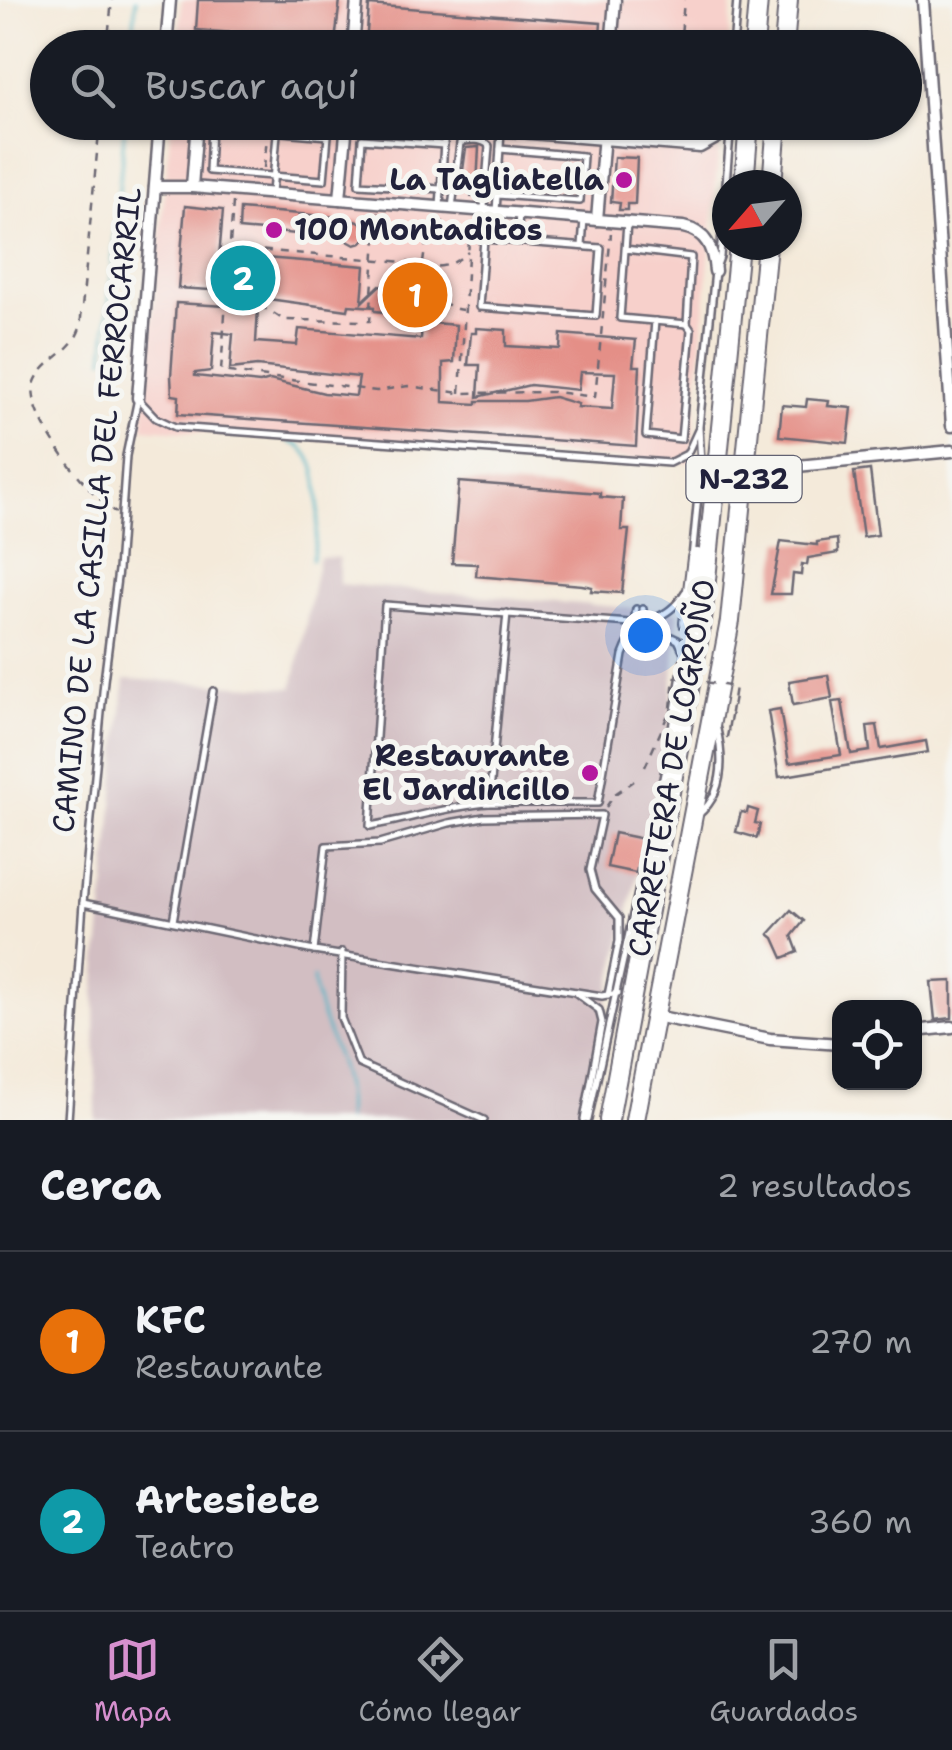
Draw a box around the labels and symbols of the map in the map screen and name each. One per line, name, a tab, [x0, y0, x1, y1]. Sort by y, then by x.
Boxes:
place label: La Tagliatella	[389, 159, 604, 200]
marker: La Tagliatella	[613, 169, 635, 191]
north arrow	[712, 170, 802, 260]
street label: CAMINO DE LA CASILLA DEL FERROCARRIL	[42, 185, 151, 835]
place label: 100 Montaditos	[294, 209, 543, 250]
marker: 100 Montaditos	[263, 219, 285, 241]
pin: 2	[210, 240, 276, 316]
pin: 1	[382, 258, 448, 332]
road number: N-232	[686, 456, 802, 502]
street label: CARRETERA DE LOGROÑO	[618, 576, 725, 960]
your location	[620, 610, 671, 661]
place label: Restaurante El Jardincillo	[362, 735, 570, 810]
marker: Restaurante El Jardincillo	[579, 762, 601, 784]

